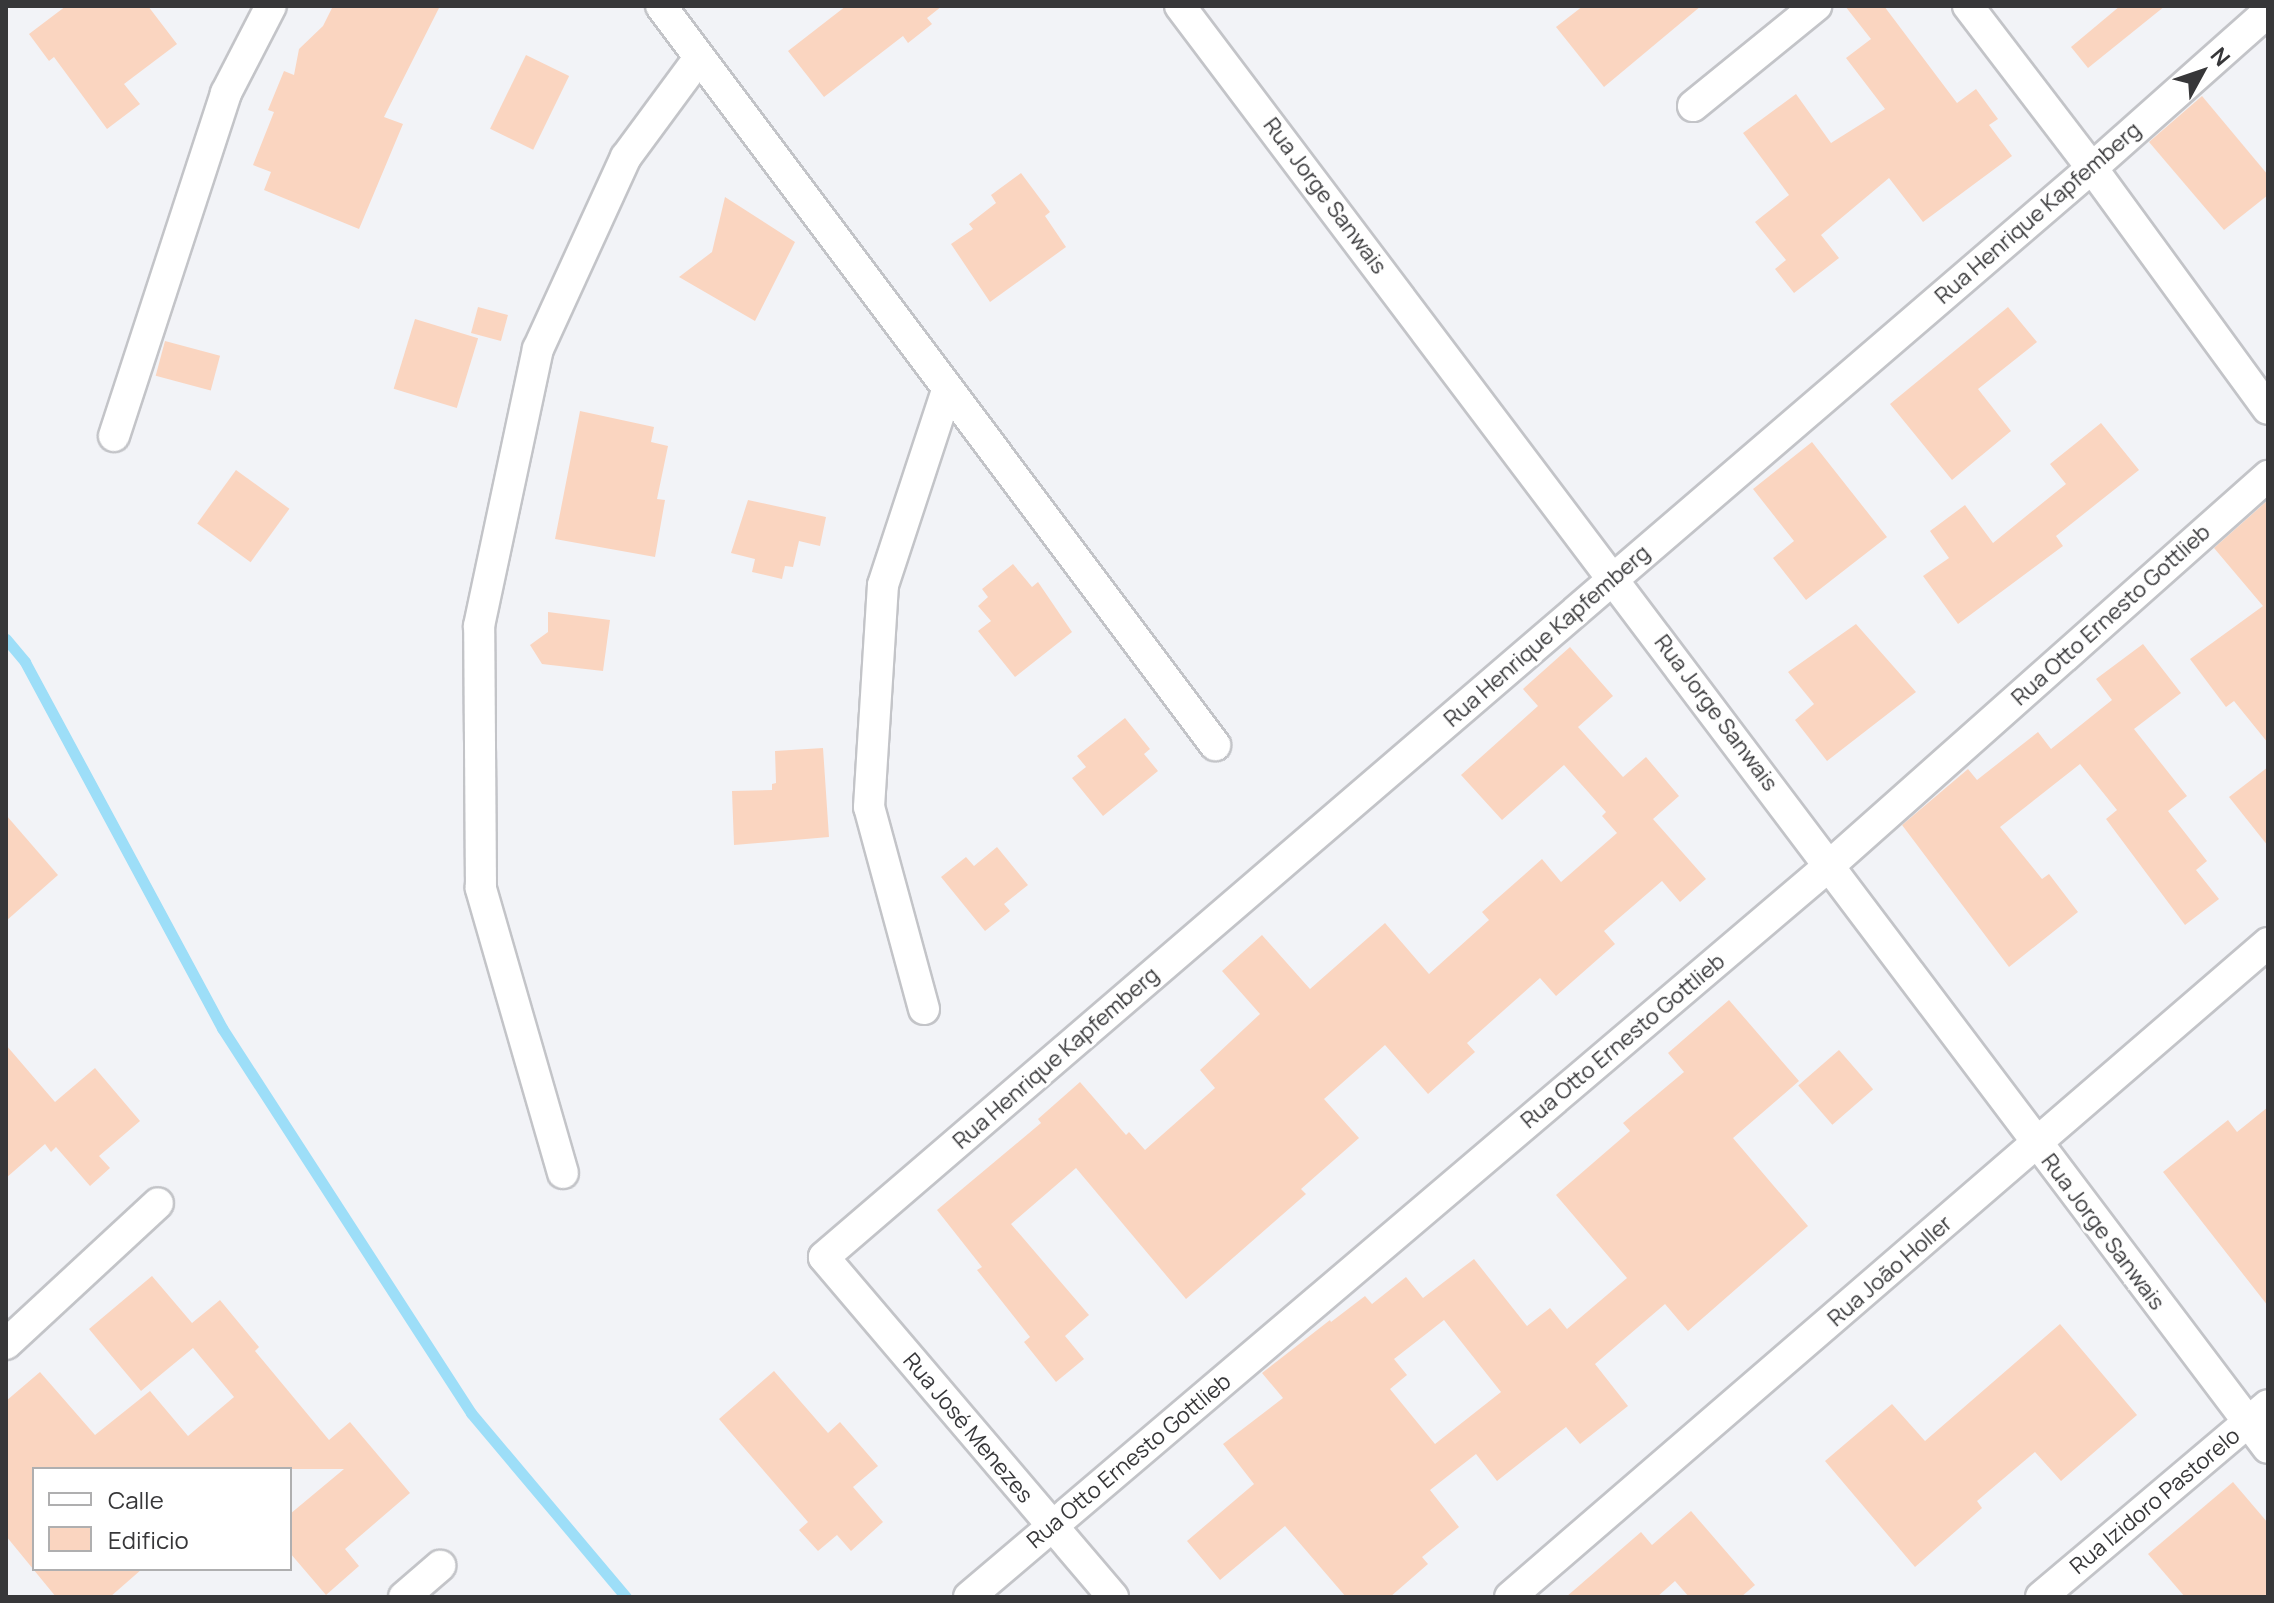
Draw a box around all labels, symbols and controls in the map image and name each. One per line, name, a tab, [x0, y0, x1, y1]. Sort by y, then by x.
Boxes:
north arrow	[2162, 32, 2242, 112]
text: N	[2204, 41, 2237, 72]
street label: Rua Jorge Sanwais	[1258, 113, 1392, 279]
street label: Rua Henrique Kapfemberg	[1930, 116, 2146, 310]
street label: Rua Otto Ernesto Gottlieb	[2006, 519, 2216, 711]
street label: Rua Henrique Kapfemberg	[1439, 539, 1655, 733]
street label: Rua Jorge Sanwais	[1649, 630, 1783, 796]
street label: Rua Otto Ernesto Gottlieb	[1516, 948, 1730, 1134]
street label: Rua Henrique Kapfemberg	[948, 961, 1164, 1155]
street label: Rua Jorge Sanwais	[2036, 1149, 2170, 1315]
street label: Rua João Holler	[1823, 1210, 1957, 1332]
street label: Rua José Menezes	[898, 1348, 1038, 1508]
street label: Rua Otto Ernesto Gottlieb	[1022, 1368, 1236, 1554]
street label: Rua Izidoro Pastorelo	[2065, 1422, 2245, 1580]
legend	[32, 1467, 292, 1571]
text: Calle	[108, 1483, 164, 1516]
text: Edificio	[108, 1523, 189, 1556]

